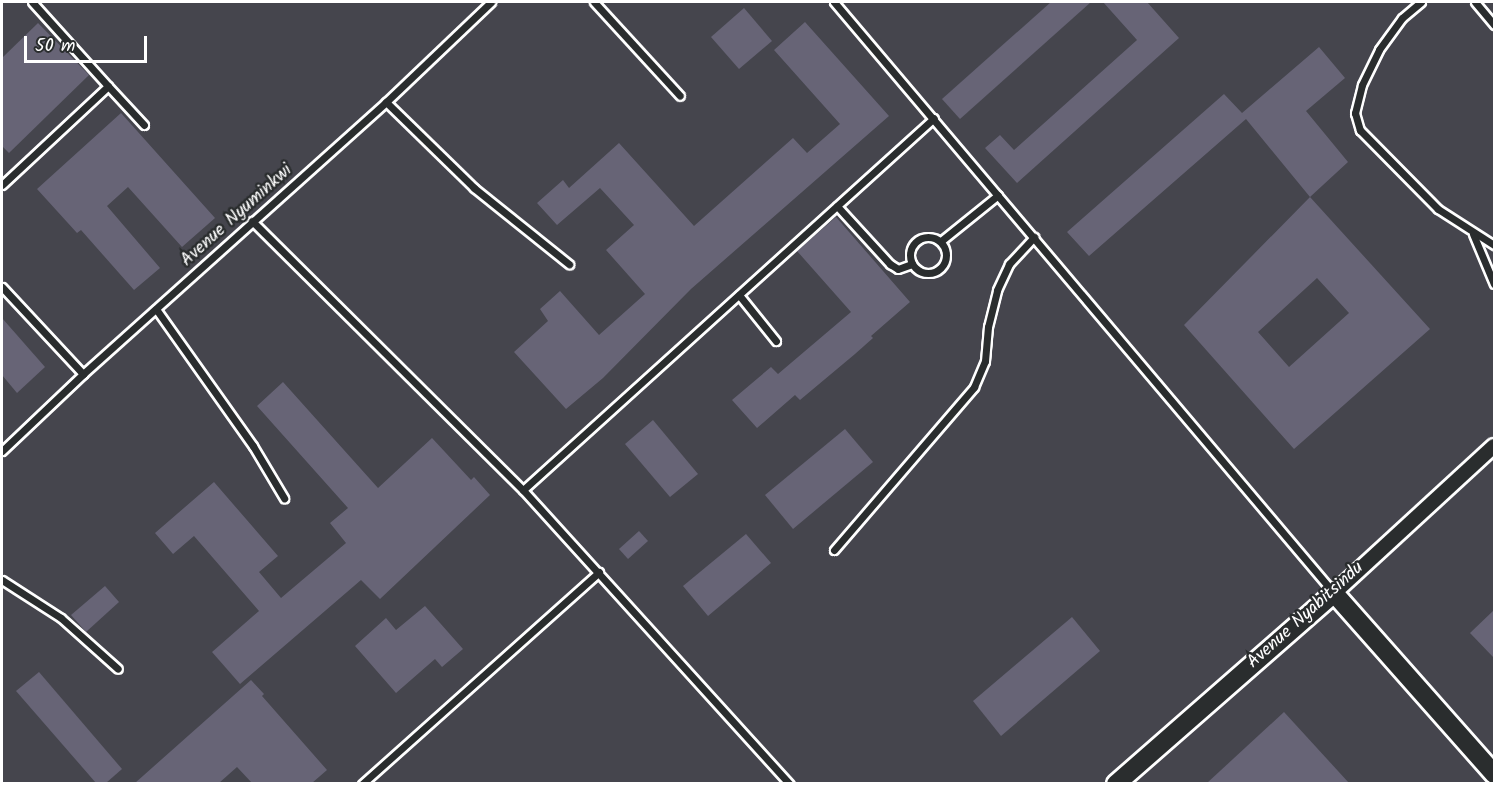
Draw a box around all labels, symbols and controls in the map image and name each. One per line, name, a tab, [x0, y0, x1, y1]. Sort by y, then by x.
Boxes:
scale bar	[27, 24, 150, 62]
text: 50 m	[35, 32, 75, 61]
street label: Avenue Nyuminkwi	[177, 160, 297, 272]
street label: Avenue Nyabitsindu	[1243, 558, 1369, 674]

